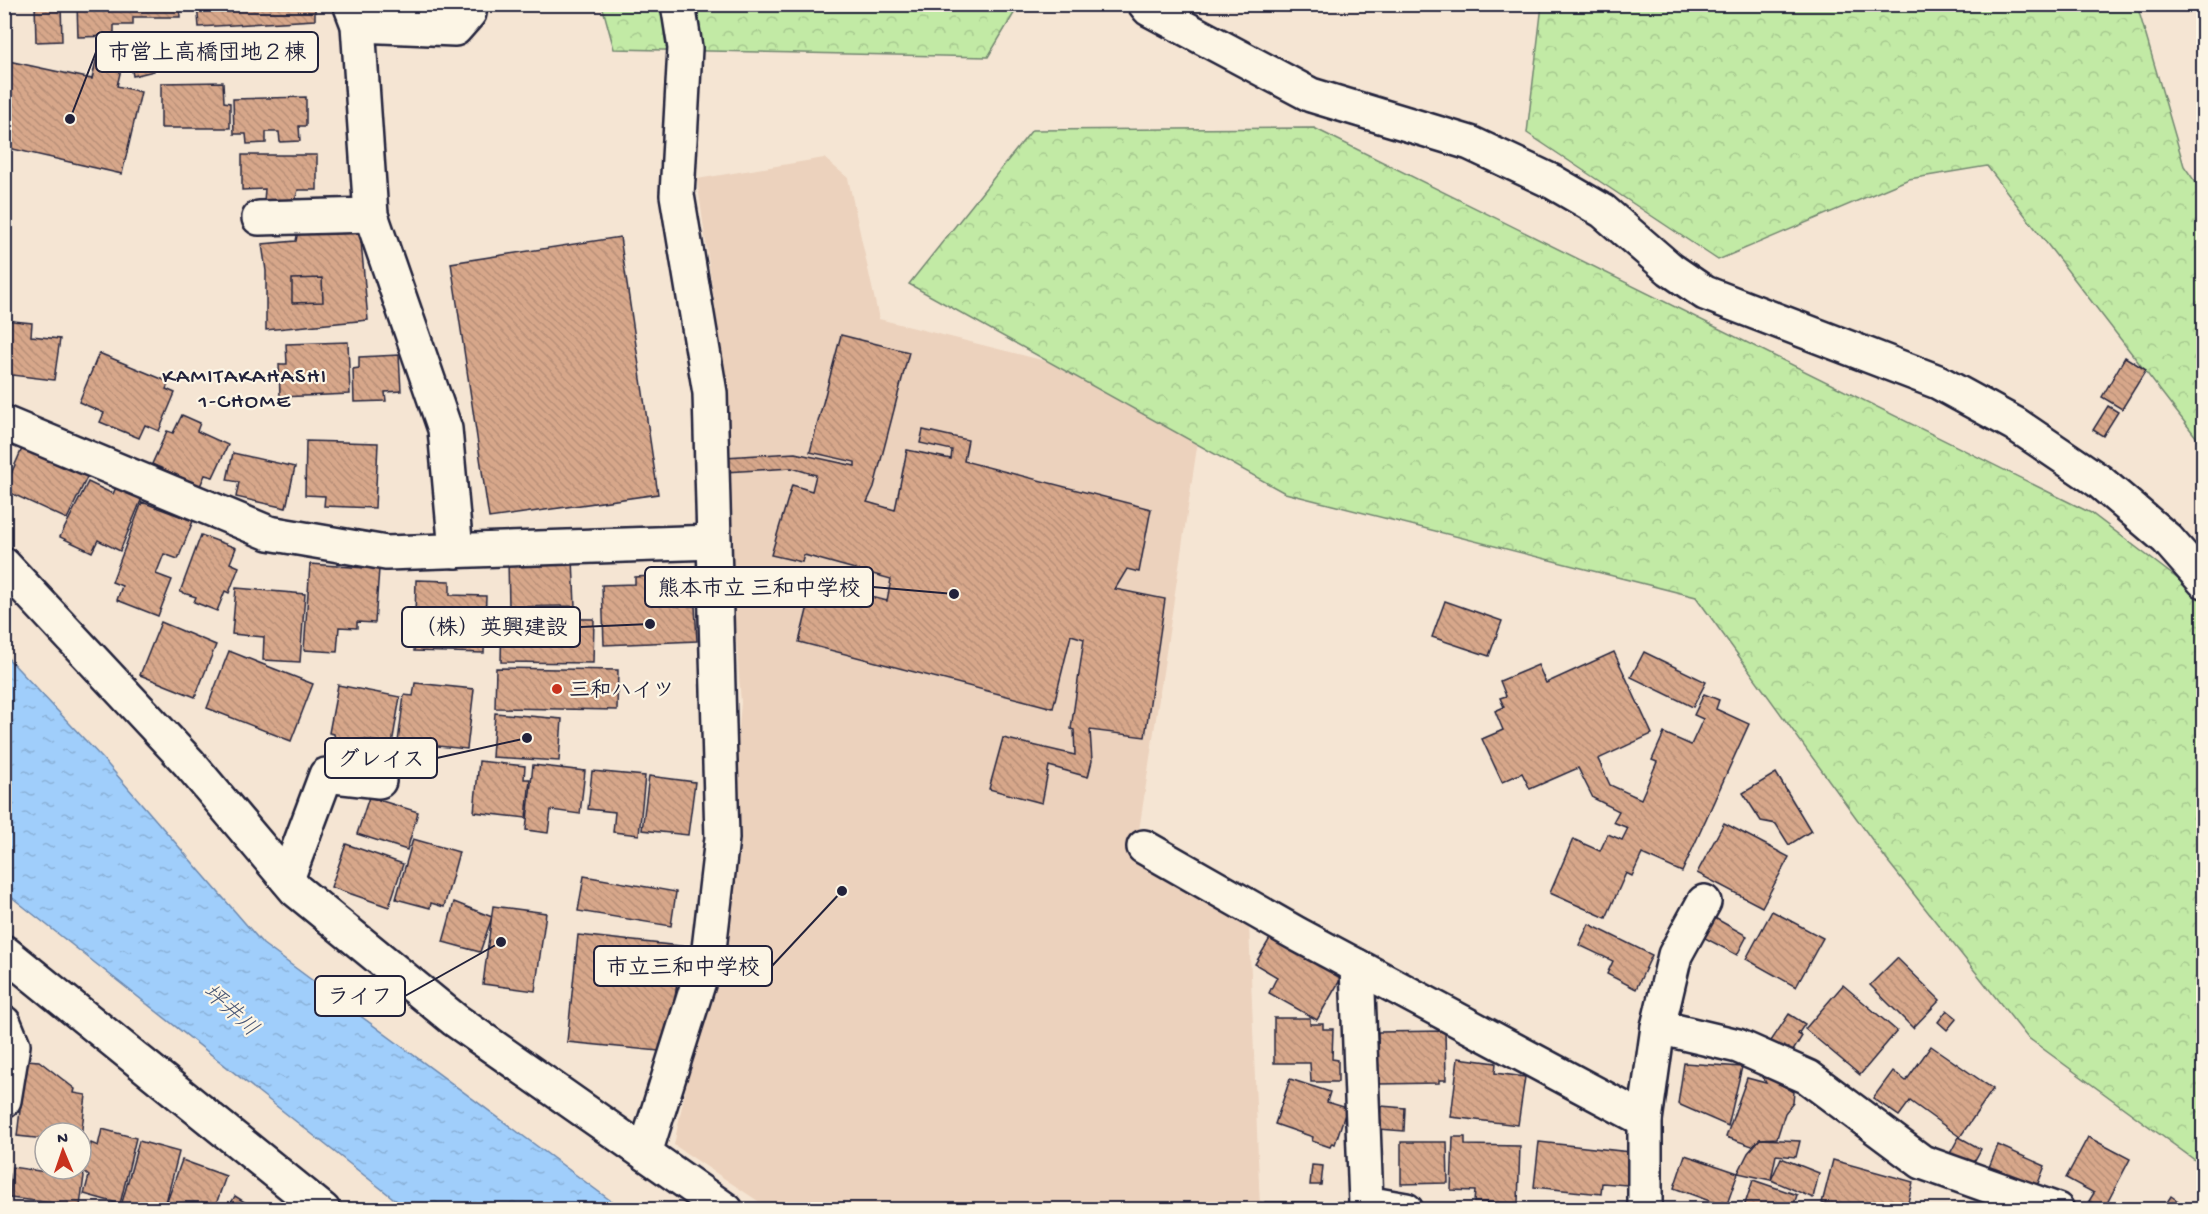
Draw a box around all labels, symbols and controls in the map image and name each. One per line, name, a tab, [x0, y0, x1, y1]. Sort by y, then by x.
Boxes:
callout: 市営上高橋団地２棟	[96, 32, 318, 72]
text: 市営上高橋団地２棟	[108, 40, 306, 68]
district label: KAMITAKAHASHI 1-CHOME	[162, 365, 328, 416]
callout: 熊本市立 三和中学校	[645, 567, 873, 607]
text: 熊本市立 三和中学校	[657, 576, 861, 604]
callout: （株）英興建設	[402, 607, 580, 647]
text: （株）英興建設	[414, 615, 568, 643]
place label: 三和ハイツ	[569, 679, 674, 705]
marker: 三和ハイツ	[550, 682, 564, 696]
callout: グレイス	[325, 738, 437, 778]
text: グレイス	[337, 748, 425, 775]
callout: 市立三和中学校	[594, 946, 772, 986]
text: 市立三和中学校	[606, 955, 760, 983]
callout: ライフ	[315, 976, 405, 1016]
water label: 坪井川	[196, 979, 263, 1044]
text: ライフ	[327, 986, 393, 1012]
north arrow	[33, 1121, 93, 1181]
text: N	[57, 1130, 69, 1149]

